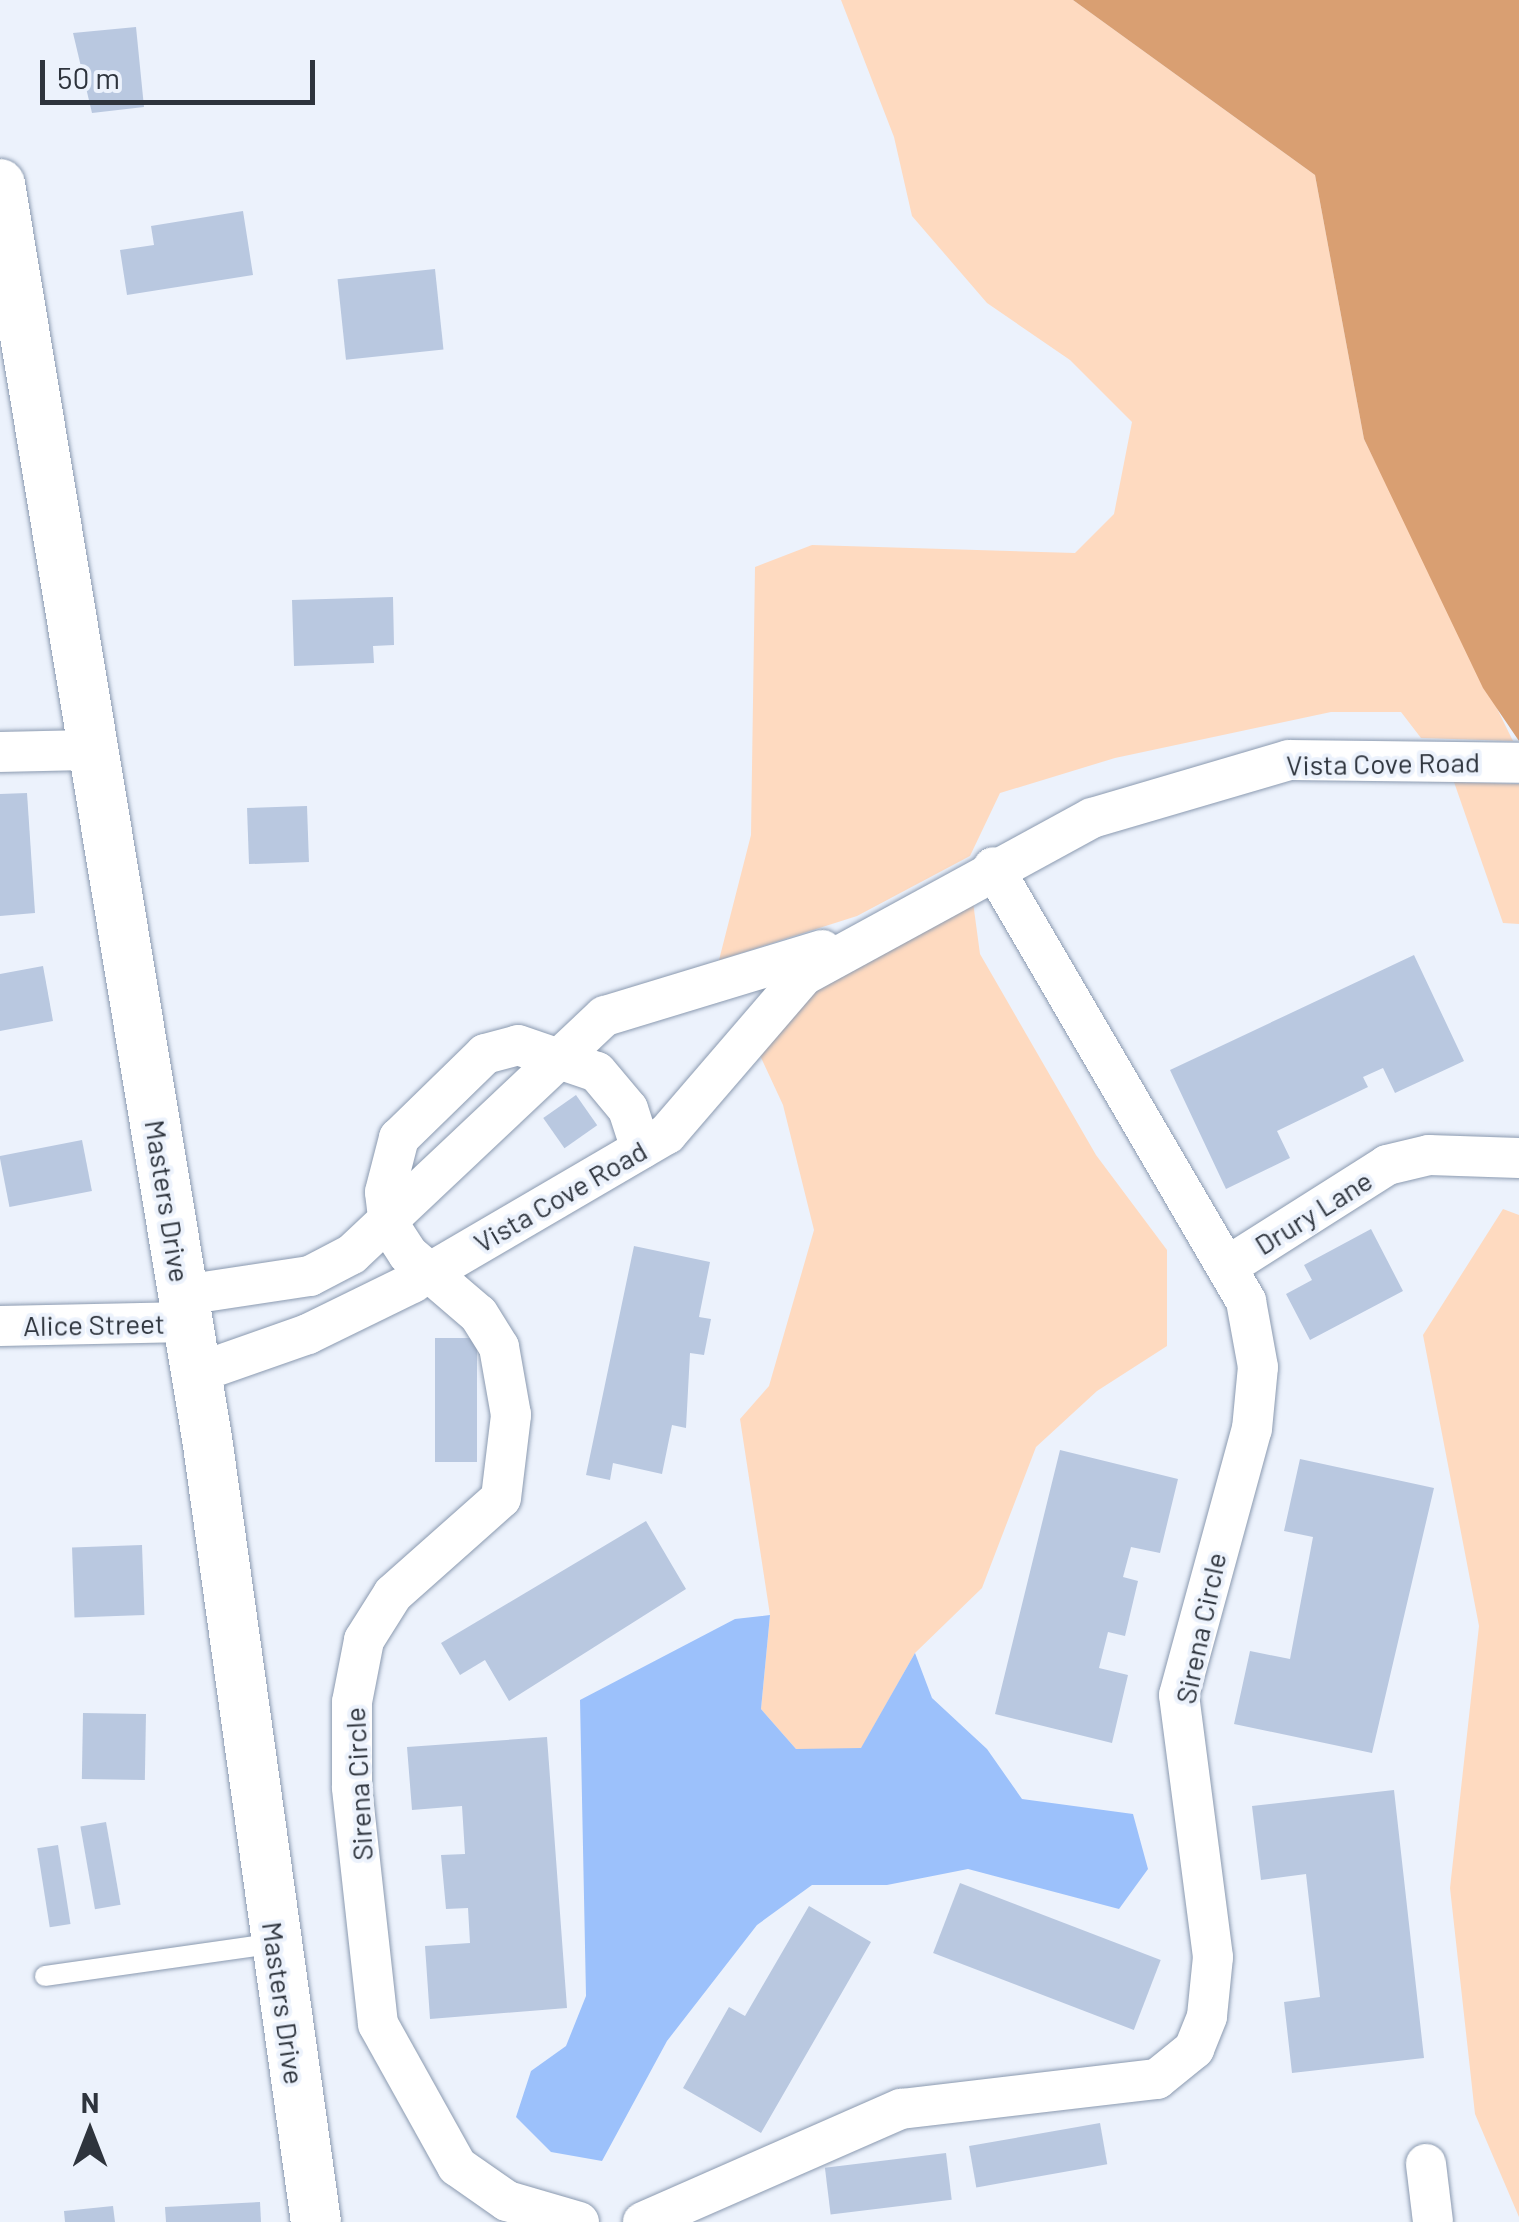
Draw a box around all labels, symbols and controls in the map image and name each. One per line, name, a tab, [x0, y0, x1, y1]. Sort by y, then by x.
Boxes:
scale bar	[45, 40, 320, 102]
text: 50 m	[57, 59, 120, 95]
street label: Vista Cove Road	[1286, 745, 1480, 781]
street label: Masters Drive	[139, 1117, 197, 1285]
street label: Vista Cove Road	[468, 1133, 652, 1259]
street label: Drury Lane	[1248, 1163, 1378, 1261]
street label: Alice Street	[23, 1306, 165, 1342]
street label: Sirena Circle	[1168, 1549, 1232, 1707]
street label: Sirena Circle	[337, 1706, 379, 1862]
street label: Masters Drive	[256, 1919, 312, 2087]
north arrow	[40, 2082, 140, 2182]
text: N	[81, 2085, 99, 2119]

